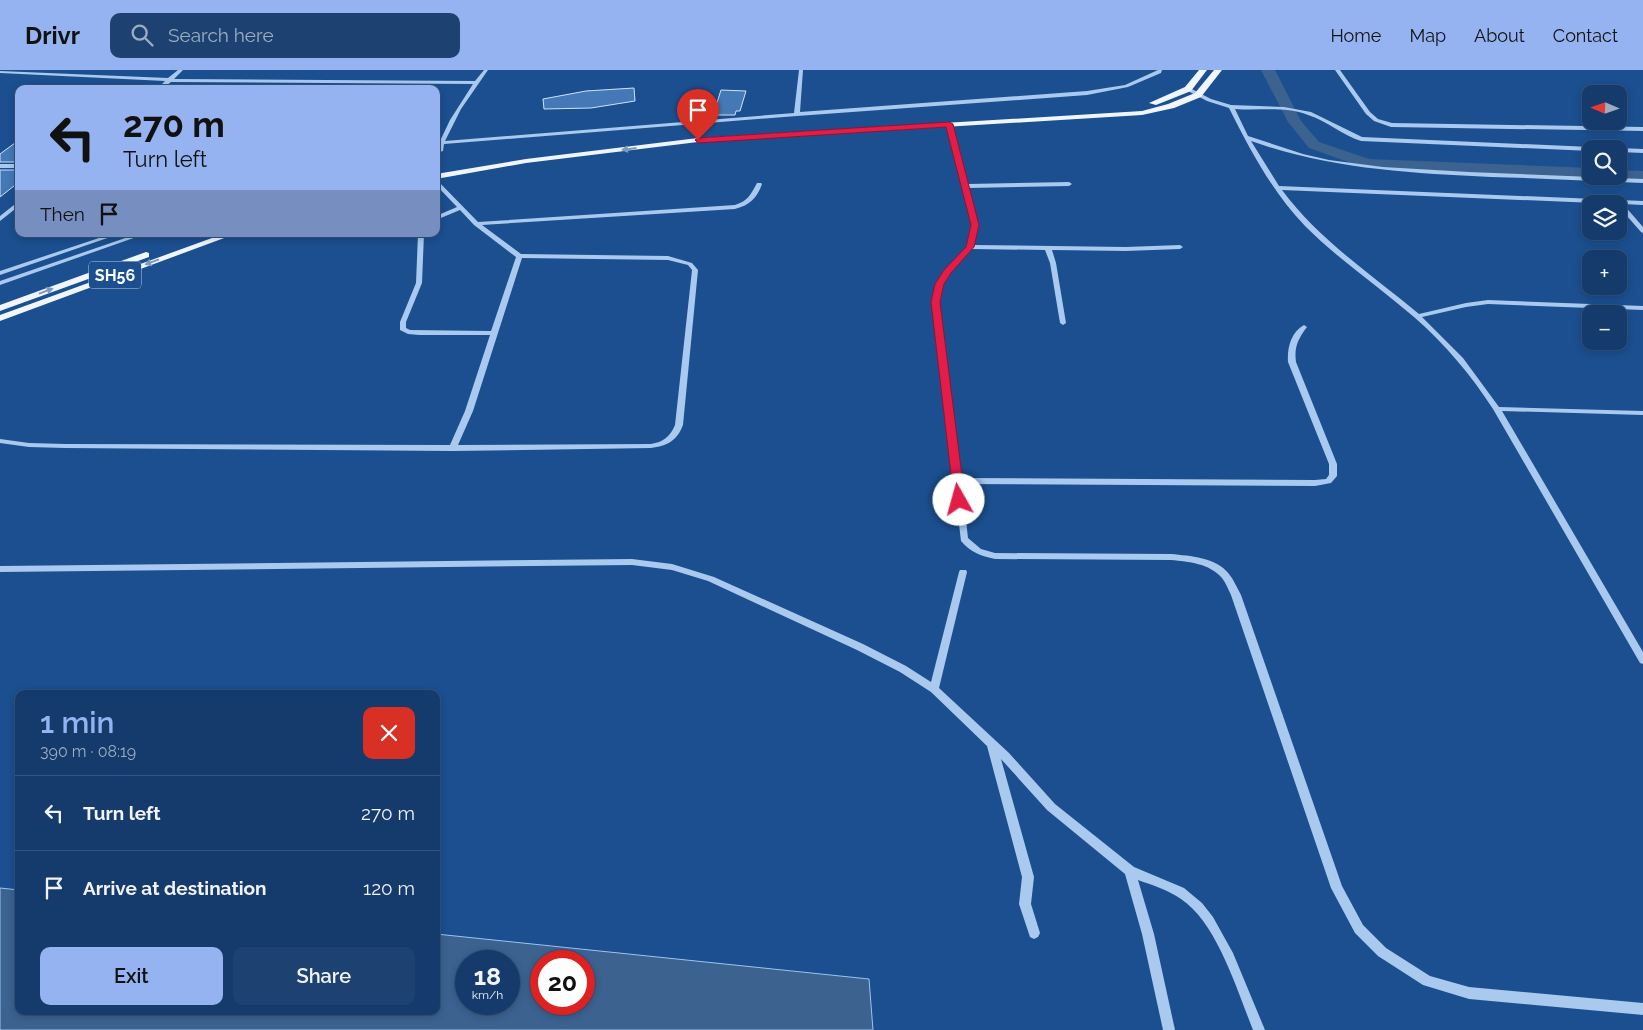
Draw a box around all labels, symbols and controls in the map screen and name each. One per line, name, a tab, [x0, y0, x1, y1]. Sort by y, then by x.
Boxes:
search box	[110, 13, 460, 58]
text: Drivr	[25, 21, 80, 50]
icon: search	[128, 21, 156, 49]
text: Search here	[168, 24, 274, 46]
text: Home	[1330, 25, 1381, 46]
text: Map	[1409, 25, 1446, 46]
text: About	[1474, 25, 1525, 46]
text: Contact	[1553, 25, 1618, 46]
north arrow	[1582, 85, 1628, 130]
map controls	[1582, 85, 1627, 350]
pin	[677, 89, 719, 140]
icon: arrive	[684, 96, 712, 124]
text: 270 m	[123, 104, 225, 145]
icon: left	[40, 105, 105, 170]
button: search	[1582, 140, 1627, 185]
one-way arrow	[620, 145, 636, 153]
text: Turn left	[123, 146, 207, 172]
button: layers	[1582, 195, 1627, 240]
icon: arrive	[95, 200, 123, 228]
text: Then	[40, 203, 85, 225]
button: +	[1582, 250, 1627, 295]
one-way arrow	[144, 258, 159, 266]
road number: SH56	[89, 262, 141, 288]
one-way arrow	[39, 287, 54, 295]
button: −	[1582, 305, 1627, 350]
position arrow	[932, 473, 984, 525]
text: 1 min	[40, 705, 115, 740]
button: close	[363, 707, 415, 759]
text: 390 m · 08:19	[40, 742, 136, 761]
icon: left	[40, 799, 68, 827]
text: Turn left	[83, 802, 160, 824]
text: 270 m	[361, 802, 415, 824]
icon: arrive	[40, 874, 68, 902]
text: Arrive at destination	[83, 877, 267, 899]
text: 120 m	[363, 877, 415, 899]
button: Exit	[40, 947, 223, 1005]
button: Share	[233, 947, 415, 1005]
speed limit sign: 20	[530, 950, 595, 1015]
text: 18	[474, 961, 501, 991]
text: km/h	[472, 988, 503, 1002]

